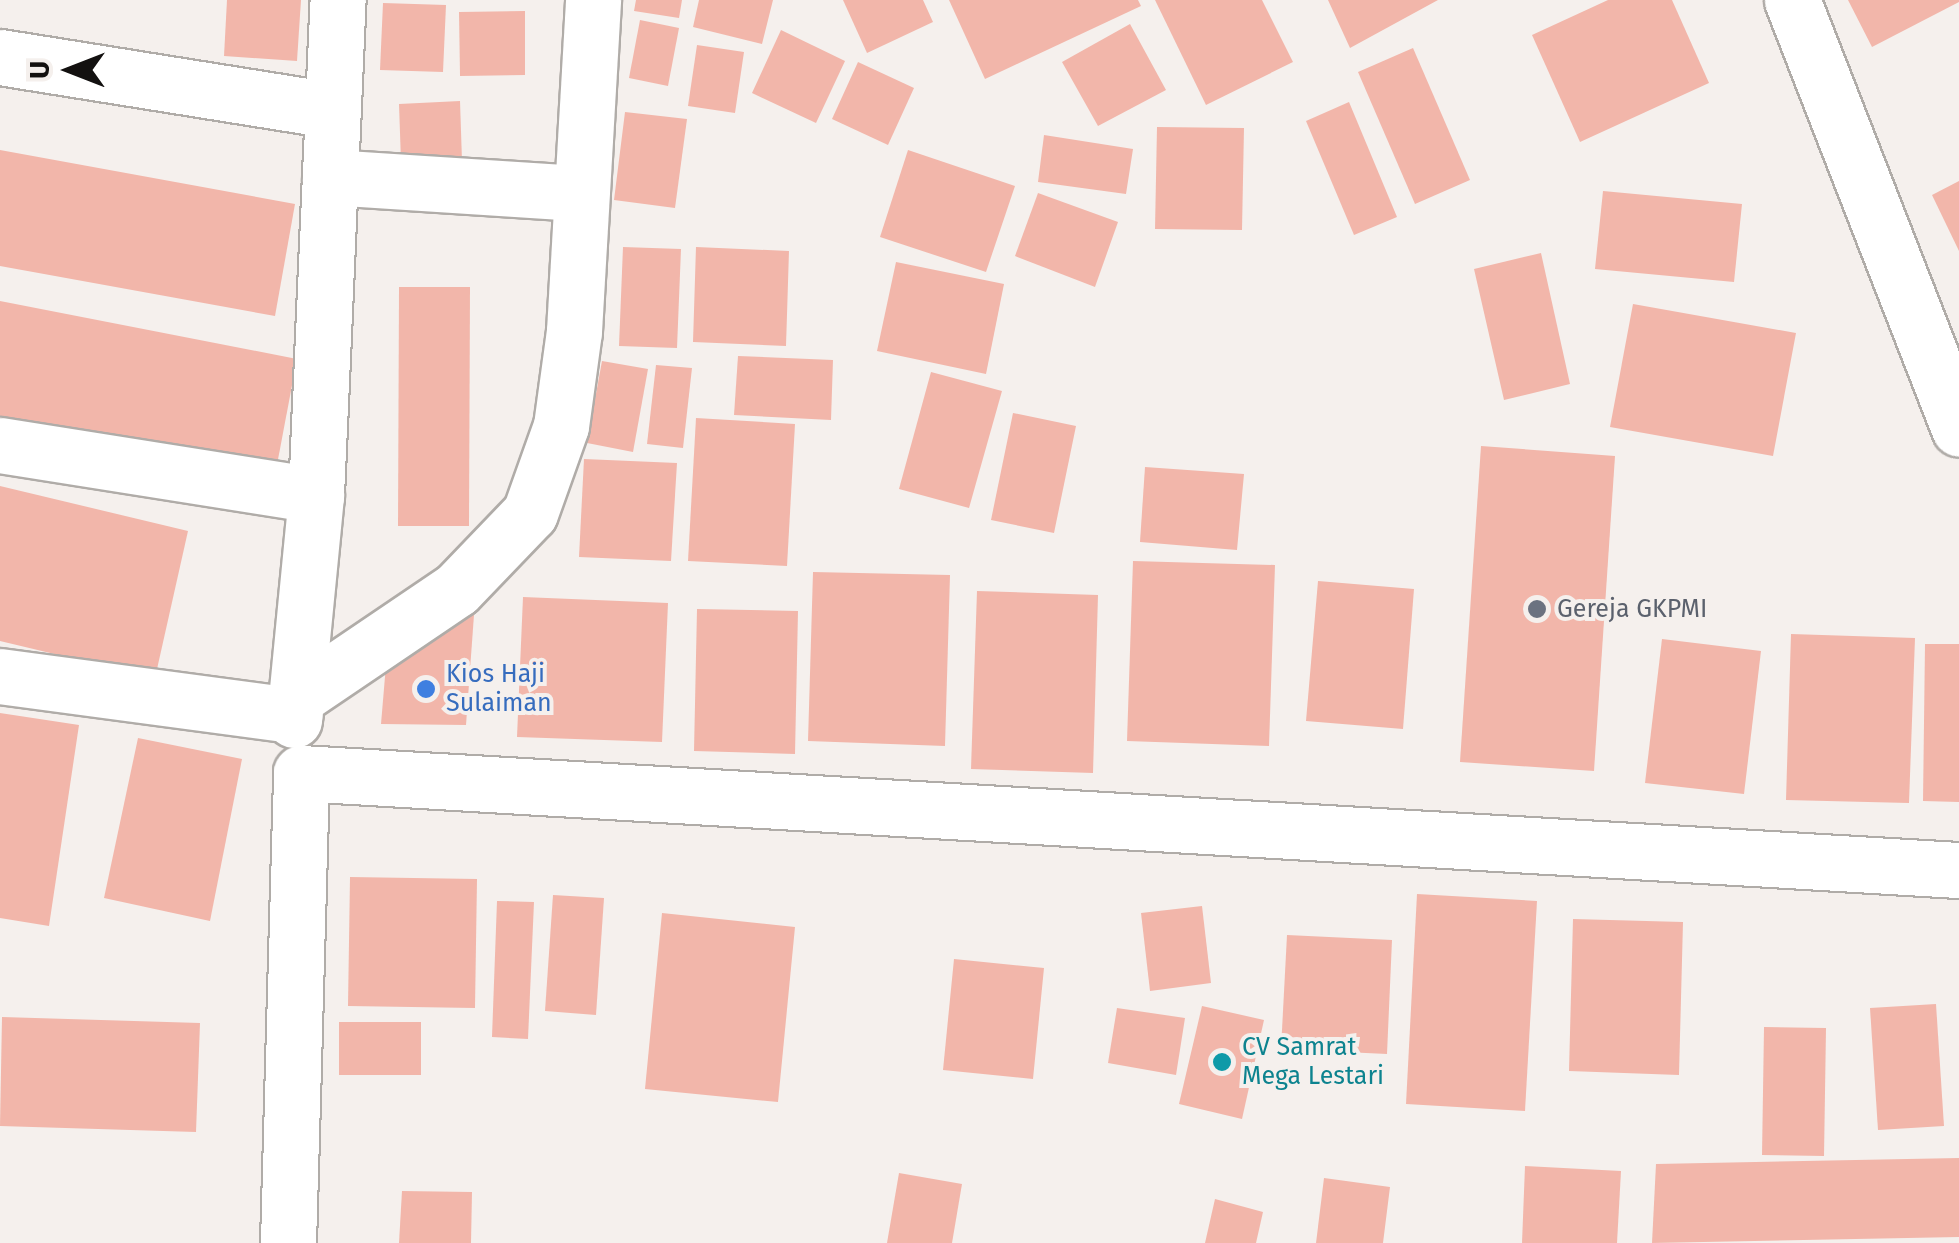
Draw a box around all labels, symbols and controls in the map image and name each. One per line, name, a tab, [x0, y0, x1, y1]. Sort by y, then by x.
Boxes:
north arrow	[20, 20, 120, 120]
text: U	[23, 61, 56, 79]
place label: Gereja GKPMI	[1557, 594, 1707, 624]
marker: Gereja GKPMI	[1526, 598, 1548, 620]
place label: Kios Haji Sulaiman	[446, 660, 552, 719]
marker: Kios Haji Sulaiman	[415, 678, 437, 700]
place label: CV Samrat Mega Lestari	[1242, 1033, 1384, 1092]
marker: CV Samrat Mega Lestari	[1211, 1051, 1233, 1073]

